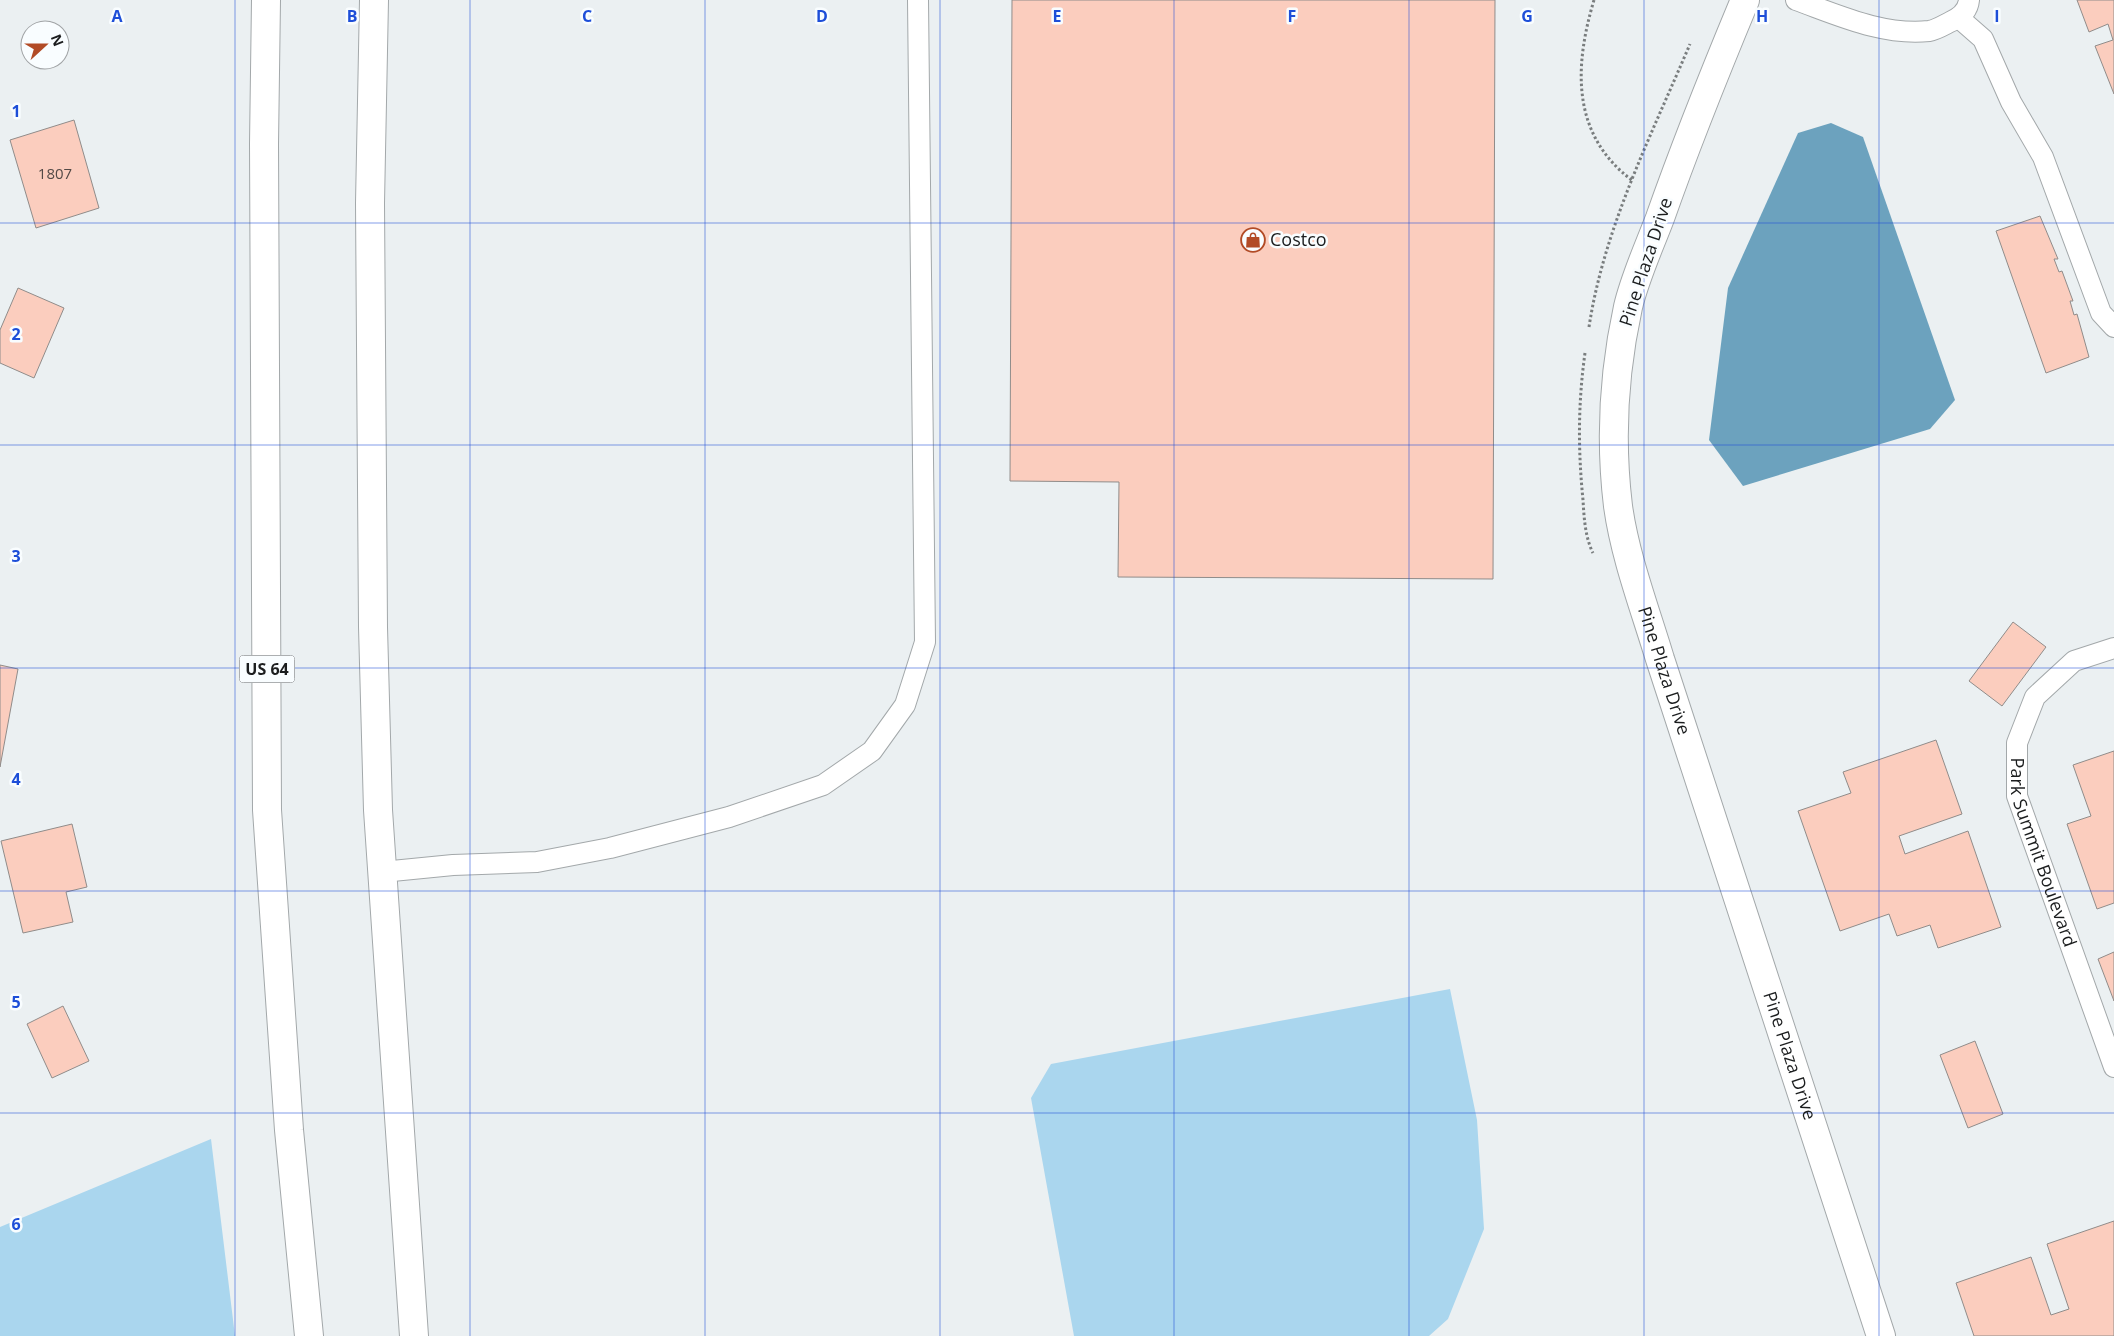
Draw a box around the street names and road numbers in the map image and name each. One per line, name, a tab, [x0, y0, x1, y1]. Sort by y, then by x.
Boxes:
street label: Pine Plaza Drive	[1613, 194, 1677, 329]
street label: Pine Plaza Drive	[1633, 603, 1697, 738]
road number: US 64	[240, 656, 294, 682]
street label: Park Summit Boulevard	[2006, 758, 2083, 950]
street label: Pine Plaza Drive	[1758, 988, 1823, 1123]

